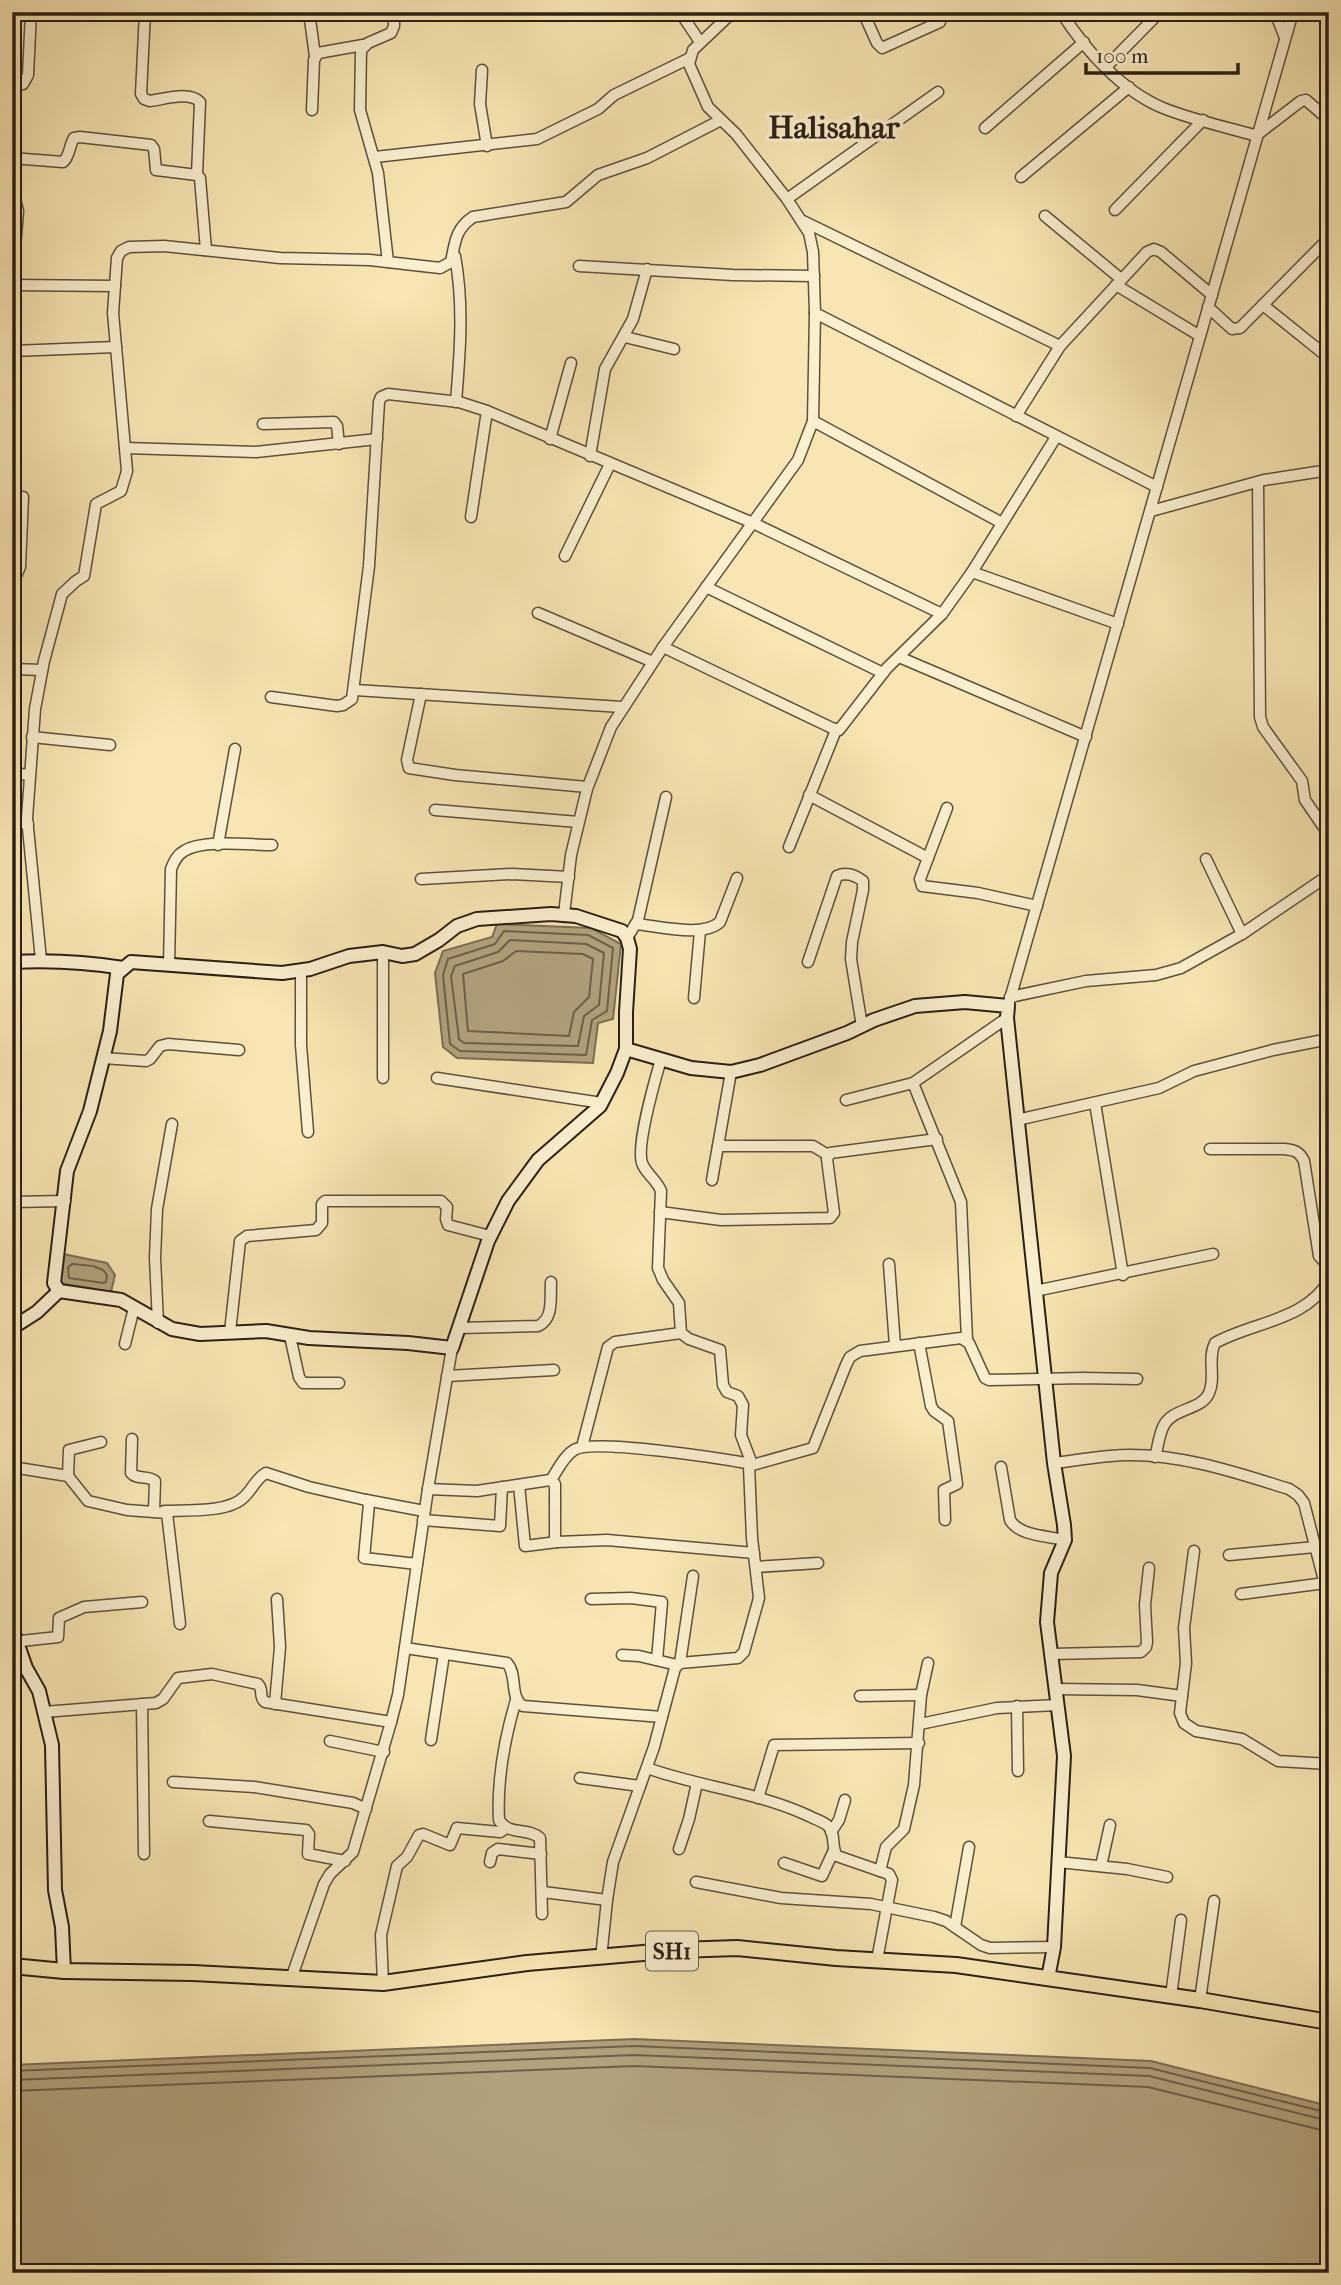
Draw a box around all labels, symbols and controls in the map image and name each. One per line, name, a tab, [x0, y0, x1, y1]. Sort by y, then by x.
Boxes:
scale bar	[1086, 32, 1238, 76]
text: 100 m	[1096, 44, 1149, 68]
district label: Halisahar	[768, 109, 901, 146]
road number: SH1	[646, 1932, 698, 1970]

